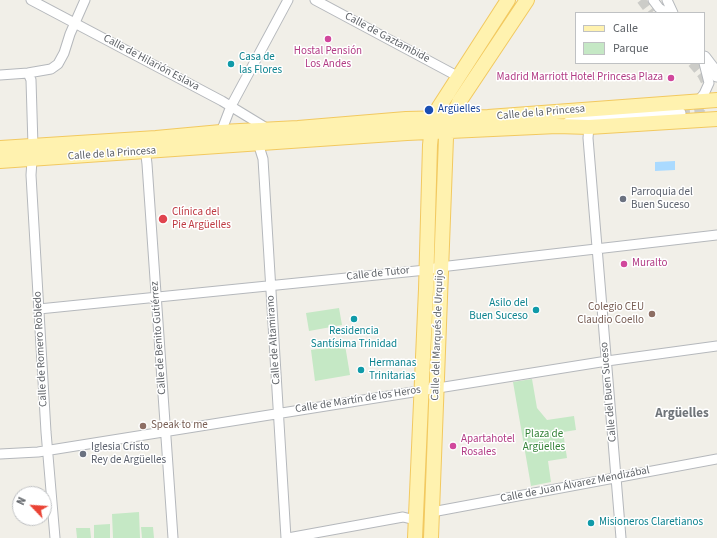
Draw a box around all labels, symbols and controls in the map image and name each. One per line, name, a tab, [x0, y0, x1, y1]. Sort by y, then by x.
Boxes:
street label: Calle de Gaztambide	[342, 10, 432, 66]
legend	[575, 12, 705, 64]
text: Calle	[613, 20, 638, 37]
street label: Calle de Hilarión Eslava	[101, 32, 201, 94]
marker: Hostal Pensión Los Andes	[323, 34, 333, 44]
text: Parque	[613, 40, 649, 57]
place label: Hostal Pensión Los Andes	[294, 45, 362, 71]
place label: Casa de las Flores	[239, 51, 282, 77]
marker: Casa de las Flores	[226, 59, 236, 69]
place label: Madrid Marriott Hotel Princesa Plaza	[497, 71, 663, 85]
marker: Madrid Marriott Hotel Princesa Plaza	[666, 73, 676, 83]
place label: Argüelles	[438, 103, 480, 117]
street label: Calle de la Princesa	[496, 103, 586, 123]
marker: Argüelles	[423, 104, 435, 116]
street label: Calle de la Princesa	[67, 144, 157, 164]
place label: Parroquia del Buen Suceso	[631, 186, 693, 212]
marker: Parroquia del Buen Suceso	[618, 194, 628, 204]
place label: Clínica del Pie Argüelles	[172, 206, 231, 232]
marker: Clínica del Pie Argüelles	[157, 213, 169, 225]
place label: Muralto	[632, 257, 667, 271]
marker: Muralto	[619, 259, 629, 269]
street label: Calle de Tutor	[346, 264, 410, 284]
street label: Calle del Marqués de Urquijo	[429, 269, 447, 401]
street label: Calle de Benito Gutiérrez	[148, 281, 170, 395]
street label: Calle de Romero Robledo	[31, 291, 51, 407]
street label: Calle de Altamirano	[264, 295, 284, 385]
place label: Asilo del Buen Suceso	[469, 297, 528, 323]
place label: Colegio CEU Claudio Coello	[577, 301, 644, 327]
marker: Asilo del Buen Suceso	[531, 305, 541, 315]
marker: Colegio CEU Claudio Coello	[647, 309, 657, 319]
marker: Residencia Santísima Trinidad	[349, 314, 359, 324]
place label: Residencia Santísima Trinidad	[311, 325, 397, 351]
street label: Calle del Buen Suceso	[598, 341, 620, 443]
place label: Hermanas Trinitarias	[369, 357, 416, 383]
marker: Hermanas Trinitarias	[356, 365, 366, 375]
street label: Calle de Martín de los Heros	[294, 384, 422, 416]
district label: Argüelles	[655, 406, 709, 422]
place label: Speak to me	[151, 419, 208, 433]
marker: Speak to me	[138, 421, 148, 431]
park label: Plaza de Argüelles	[523, 428, 565, 454]
place label: Apartahotel Rosales	[461, 433, 515, 459]
place label: Iglesia Cristo Rey de Argüelles	[91, 441, 166, 467]
marker: Apartahotel Rosales	[448, 441, 458, 451]
marker: Iglesia Cristo Rey de Argüelles	[78, 449, 88, 459]
street label: Calle de Juan Álvarez Mendizábal	[499, 464, 651, 506]
north arrow	[12, 486, 52, 526]
text: N	[13, 495, 30, 508]
place label: Misioneros Claretianos	[599, 516, 703, 530]
marker: Misioneros Claretianos	[586, 518, 596, 528]

